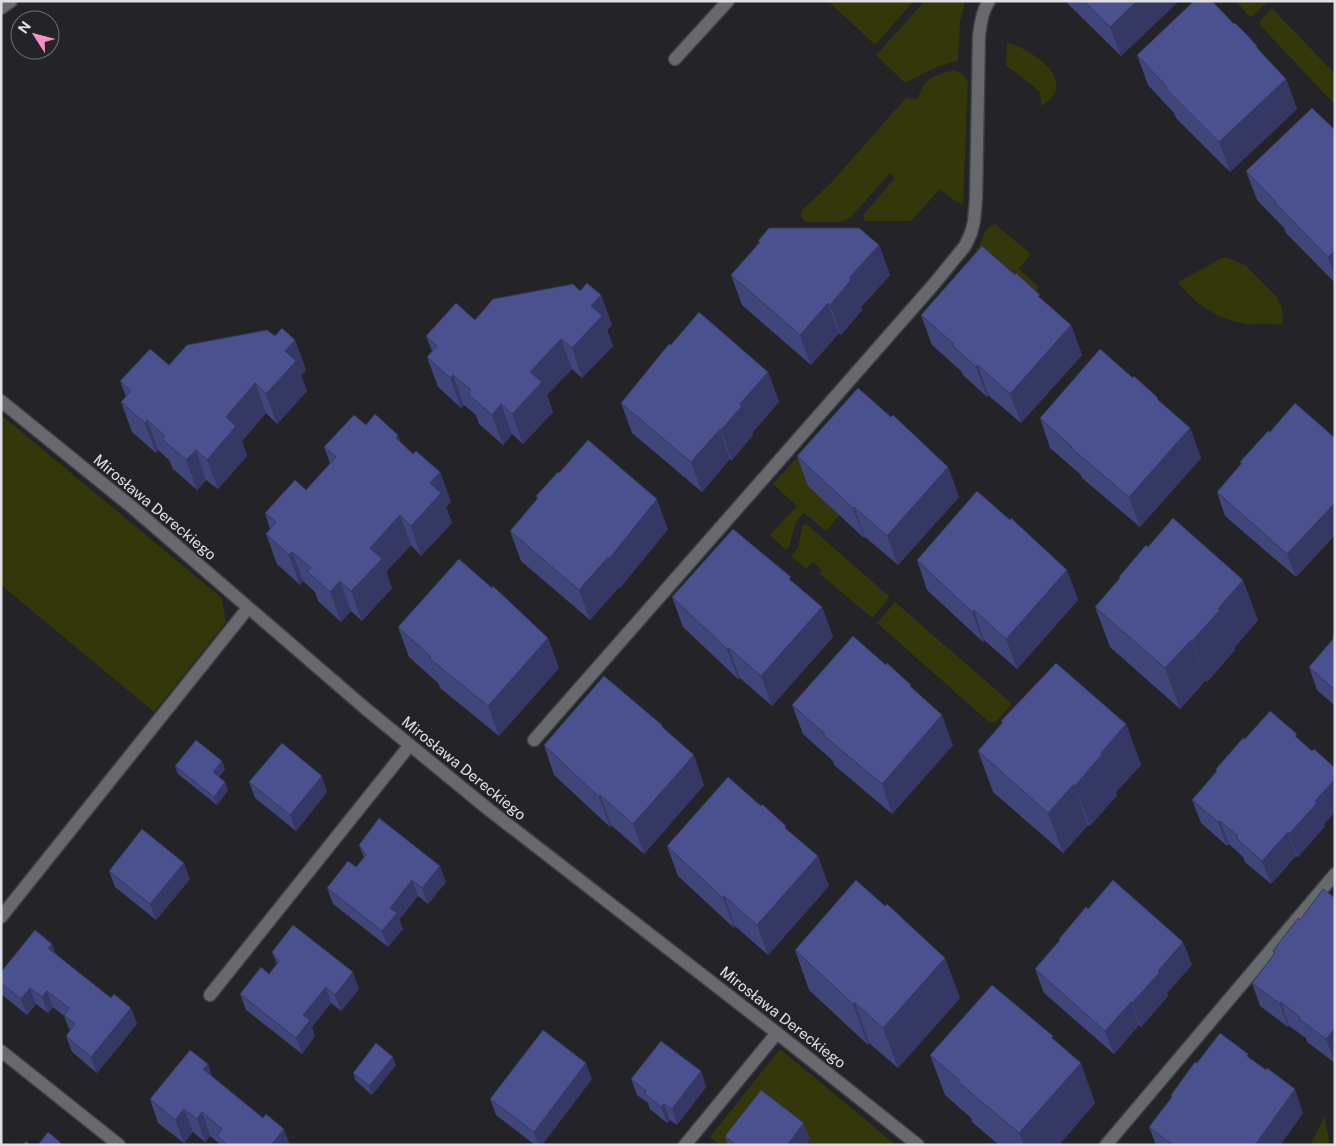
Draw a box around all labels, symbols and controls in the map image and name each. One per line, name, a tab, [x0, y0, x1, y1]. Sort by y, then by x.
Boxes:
north arrow	[10, 10, 60, 60]
text: N	[15, 18, 34, 36]
street label: Mirosława Dereckiego	[90, 451, 220, 563]
street label: Mirosława Dereckiego	[399, 713, 529, 823]
street label: Mirosława Dereckiego	[717, 963, 849, 1071]

